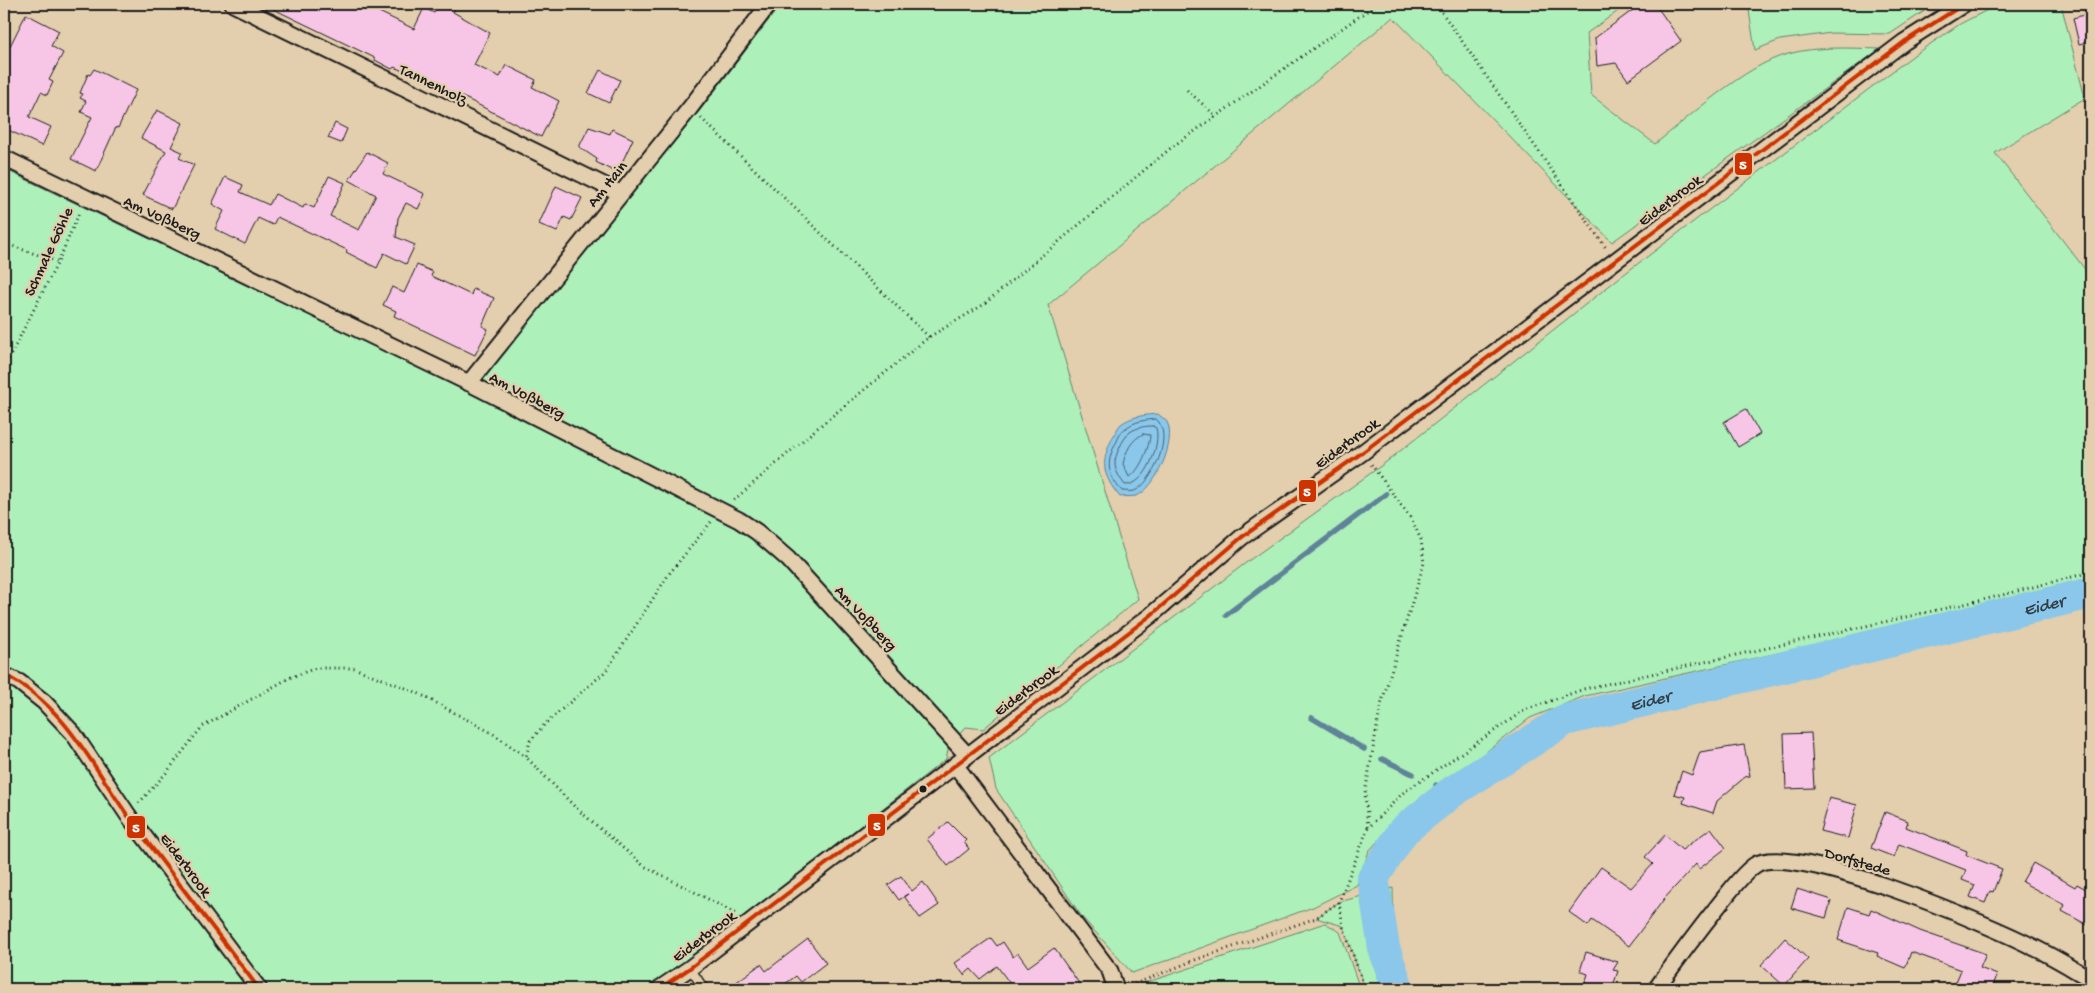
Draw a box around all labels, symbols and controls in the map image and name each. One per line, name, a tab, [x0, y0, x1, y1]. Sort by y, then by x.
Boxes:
street label: Tannenholz	[394, 61, 471, 111]
line badge: 5	[1734, 152, 1753, 176]
street label: Am Hain	[584, 158, 633, 212]
text: 5	[1739, 158, 1747, 175]
street label: Eiderbrook	[1636, 171, 1708, 232]
street label: Am Voßberg	[120, 193, 203, 245]
street label: Schmale Göhle	[21, 204, 79, 300]
street label: Am Voßberg	[485, 369, 567, 425]
street label: Eiderbrook	[1312, 414, 1385, 474]
line badge: 5	[1298, 479, 1317, 503]
text: 5	[1303, 485, 1311, 502]
street label: Am Voßberg	[829, 583, 900, 656]
water label: Eider	[2022, 591, 2070, 622]
street label: Eiderbrook	[992, 661, 1064, 722]
water label: Eider	[1628, 686, 1677, 717]
unlabelled marker	[918, 784, 928, 794]
line badge: 5	[867, 813, 886, 837]
line badge: 5	[126, 815, 146, 839]
text: 5	[873, 819, 881, 836]
text: 5	[132, 821, 140, 838]
street label: Eiderbrook	[154, 831, 215, 903]
street label: Dorfstede	[1821, 845, 1893, 882]
street label: Eiderbrook	[670, 907, 742, 968]

